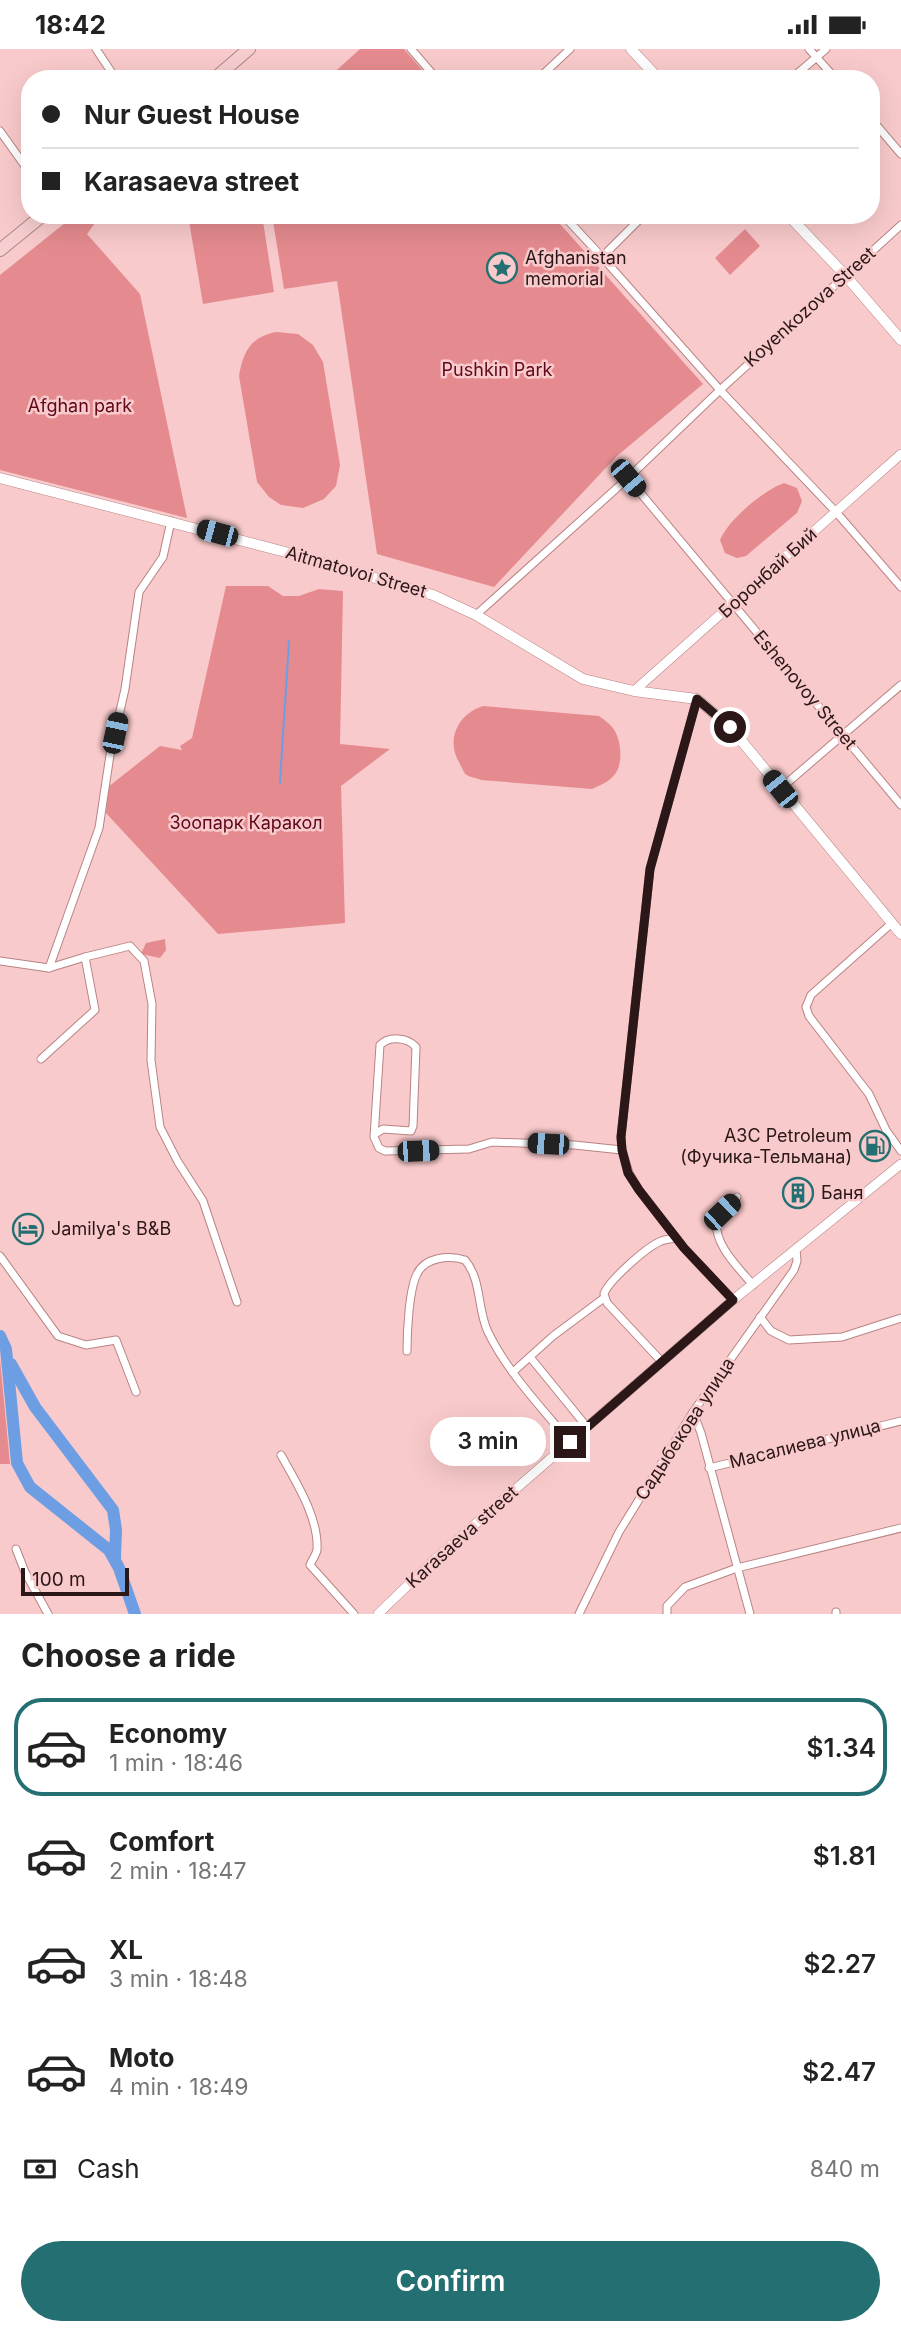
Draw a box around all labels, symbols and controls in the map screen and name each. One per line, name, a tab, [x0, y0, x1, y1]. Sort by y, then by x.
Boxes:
text: 18:42	[35, 9, 106, 40]
text: Nur Guest House	[84, 99, 300, 130]
text: Karasaeva street	[84, 166, 299, 197]
street label: Koyenkozova Street	[740, 242, 880, 371]
place label: Afghanistan memorial	[525, 247, 627, 289]
place icon: Afghanistan memorial	[485, 251, 519, 285]
park label: Pushkin Park	[442, 359, 552, 380]
park label: Afghan park	[28, 395, 132, 416]
car	[607, 455, 650, 501]
car	[194, 517, 241, 549]
street label: Боронбай Бий	[714, 523, 821, 622]
street label: Aitmatovoi Street	[283, 541, 429, 602]
street label: Eshenovoy Street	[750, 626, 861, 753]
car	[101, 710, 130, 756]
route start	[714, 711, 746, 743]
car	[759, 766, 802, 812]
park label: Зоопарк Каракол	[169, 812, 323, 833]
place label: АЗС Petroleum (Фучика-Тельмана)	[680, 1125, 852, 1167]
fuel station icon: АЗС Petroleum (Фучика-Тельмана)	[858, 1129, 892, 1163]
car	[527, 1132, 570, 1156]
car	[397, 1140, 440, 1162]
building icon: Баня	[781, 1176, 815, 1210]
place label: Баня	[821, 1182, 863, 1203]
car	[700, 1190, 745, 1234]
hotel icon: Jamilya's B&B	[11, 1212, 45, 1246]
place label: Jamilya's B&B	[51, 1218, 171, 1239]
street label: Садыбекова улица	[631, 1354, 738, 1504]
street label: Масалиева улица	[727, 1415, 883, 1472]
callout: 3 min	[430, 1417, 546, 1467]
route end	[554, 1426, 586, 1458]
text: 3 min	[457, 1427, 519, 1455]
street label: Karasaeva street	[402, 1481, 522, 1592]
scale bar	[21, 1565, 130, 1597]
text: 100 m	[32, 1568, 86, 1591]
text: Choose a ride	[21, 1636, 236, 1675]
icon: car	[25, 1716, 88, 1779]
text: Economy	[109, 1718, 227, 1749]
text: $1.34	[807, 1732, 876, 1763]
text: 1 min · 18:46	[109, 1749, 243, 1777]
icon: car	[25, 1824, 88, 1887]
text: Comfort	[109, 1826, 214, 1857]
text: $1.81	[813, 1840, 876, 1871]
text: 2 min · 18:47	[109, 1857, 246, 1885]
icon: car	[25, 1932, 88, 1995]
text: XL	[109, 1934, 143, 1965]
text: $2.27	[803, 1948, 876, 1979]
text: 3 min · 18:48	[109, 1965, 248, 1993]
icon: car	[25, 2040, 88, 2103]
text: Moto	[109, 2042, 174, 2073]
text: $2.47	[802, 2056, 876, 2087]
text: 4 min · 18:49	[109, 2073, 249, 2101]
icon: cash	[21, 2150, 59, 2188]
text: Cash	[77, 2153, 140, 2184]
text: 840 m	[810, 2155, 880, 2183]
button: Confirm	[21, 2241, 880, 2321]

